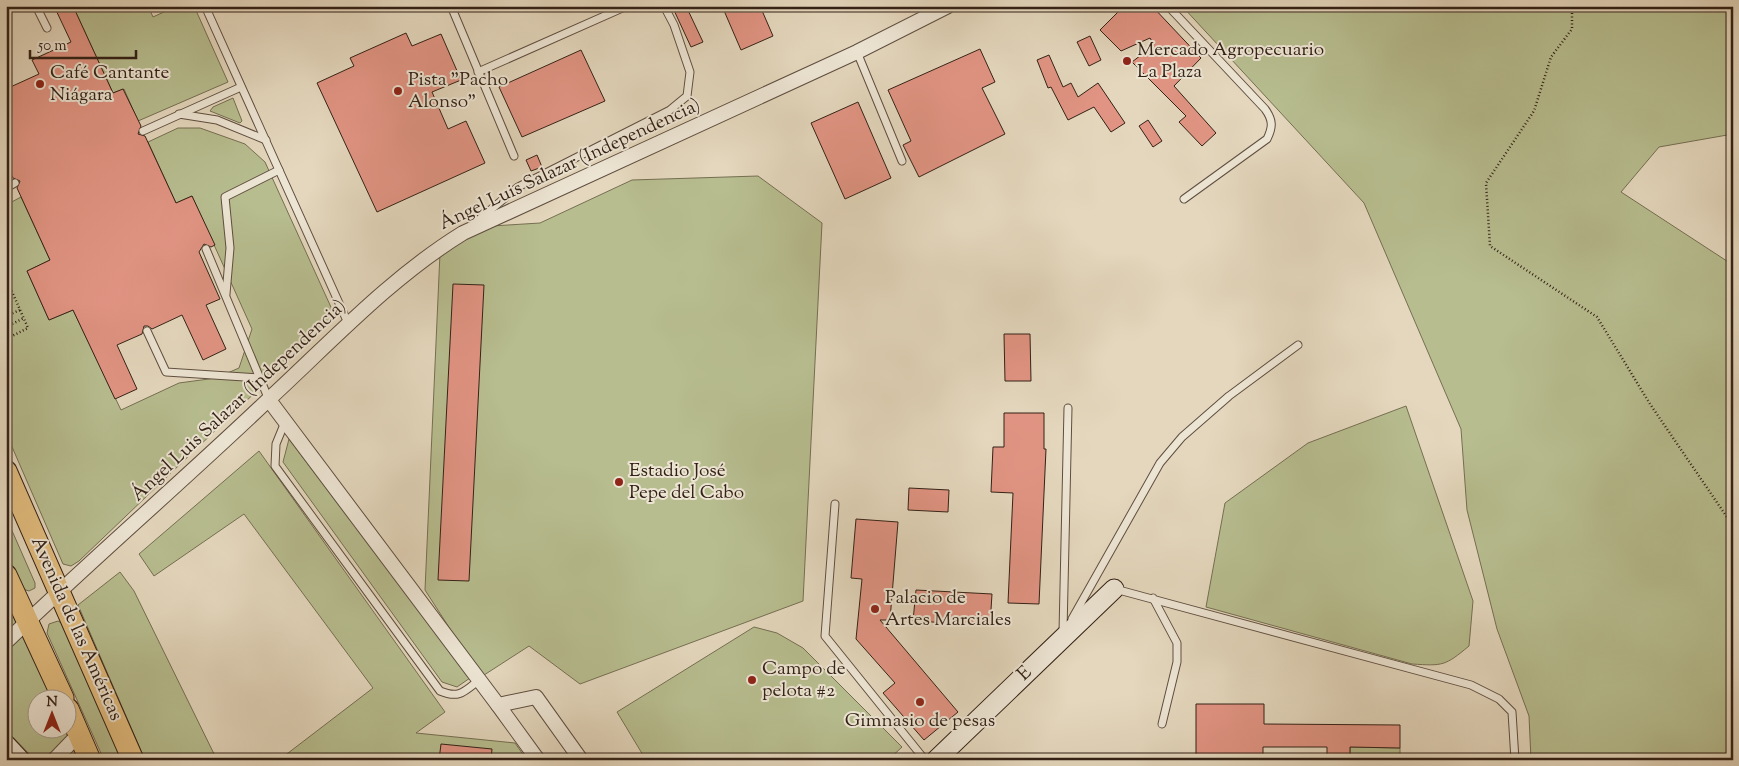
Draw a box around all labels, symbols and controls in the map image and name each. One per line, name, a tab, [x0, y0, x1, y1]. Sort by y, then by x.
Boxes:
scale bar	[30, 28, 136, 60]
text: 50 m	[37, 36, 67, 57]
place label: Mercado Agropecuario La Plaza	[1137, 37, 1324, 86]
marker: Mercado Agropecuario La Plaza	[1121, 55, 1133, 67]
place label: Café Cantante Niágara	[50, 60, 170, 109]
place label: Pista "Pacho Alonso"	[408, 67, 508, 116]
marker: Café Cantante Niágara	[34, 78, 46, 90]
marker: Pista "Pacho Alonso"	[392, 85, 404, 97]
street label: Ángel Luis Salazar (Independencia)	[435, 92, 705, 238]
street label: Ángel Luis Salazar (Independencia)	[125, 294, 353, 508]
place label: Estadio José Pepe del Cabo	[629, 458, 744, 507]
marker: Estadio José Pepe del Cabo	[613, 476, 625, 488]
street label: Avenida de las Américas	[23, 533, 129, 725]
place label: Palacio de Artes Marciales	[885, 585, 1011, 634]
marker: Palacio de Artes Marciales	[869, 603, 881, 615]
place label: Campo de pelota #2	[762, 656, 846, 705]
street label: E	[1011, 660, 1039, 688]
marker: Campo de pelota #2	[746, 674, 758, 686]
north arrow	[28, 688, 78, 738]
text: N	[46, 693, 58, 713]
marker: Gimnasio de pesas	[914, 696, 926, 708]
place label: Gimnasio de pesas	[845, 708, 995, 735]

